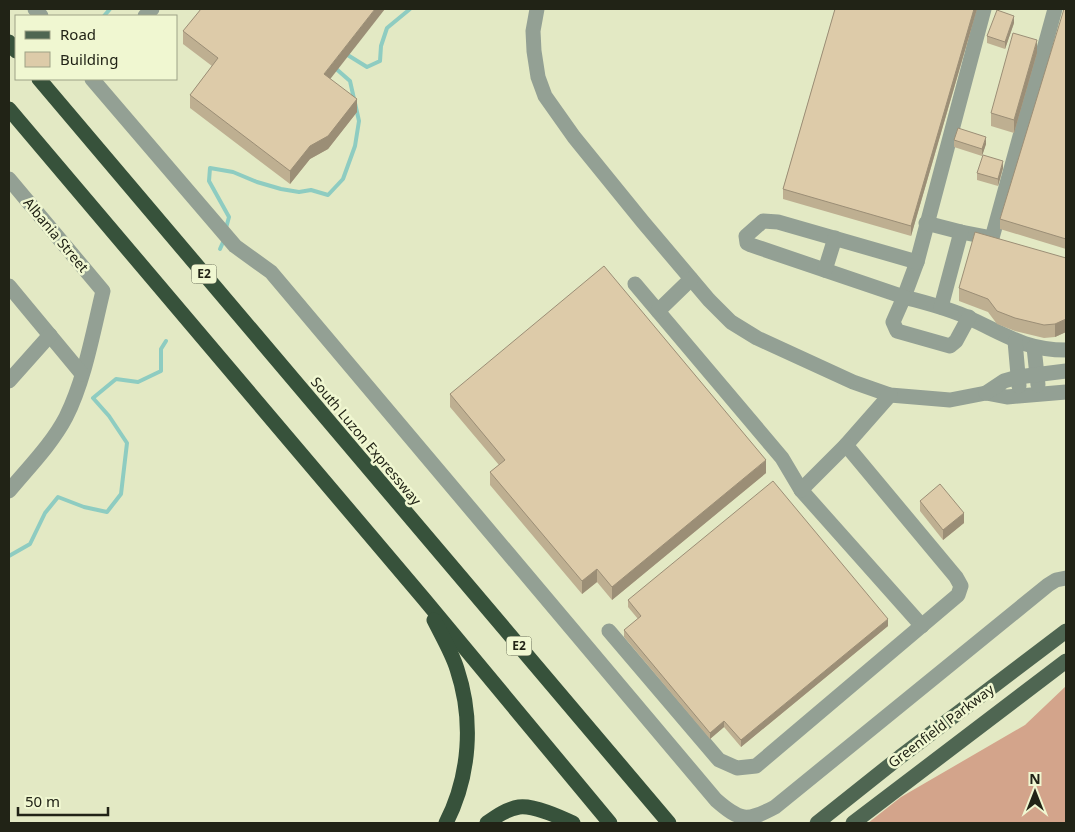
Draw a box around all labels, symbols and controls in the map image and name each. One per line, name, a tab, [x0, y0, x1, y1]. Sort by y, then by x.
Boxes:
legend	[15, 15, 178, 80]
text: Road	[60, 24, 96, 44]
text: Building	[60, 49, 118, 69]
street label: Albania Street	[20, 193, 93, 276]
road number: E2	[192, 264, 216, 284]
street label: South Luzon Expressway	[307, 372, 426, 510]
road number: E2	[506, 636, 532, 656]
street label: Greenfield Parkway	[884, 679, 998, 772]
north arrow	[1010, 767, 1060, 817]
text: N	[1029, 769, 1041, 788]
scale bar	[18, 784, 108, 816]
text: 50 m	[25, 791, 60, 811]

